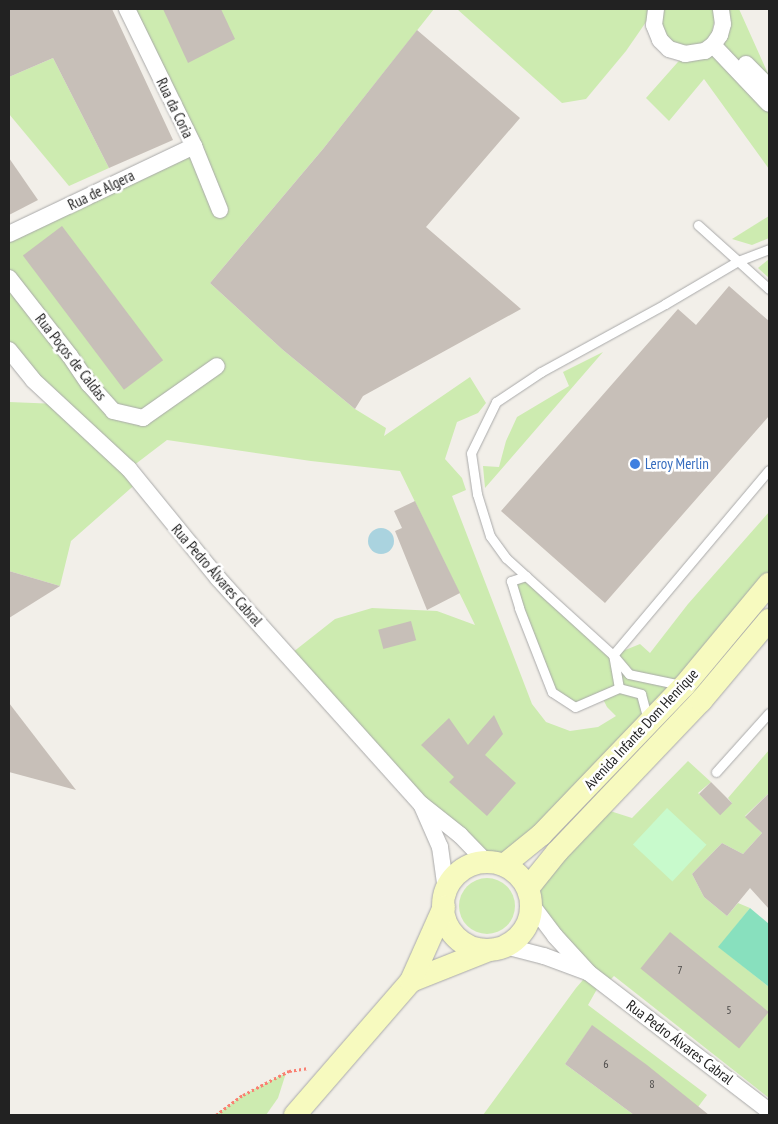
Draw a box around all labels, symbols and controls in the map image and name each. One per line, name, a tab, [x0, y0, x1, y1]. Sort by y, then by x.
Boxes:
street label: Rua da Coria	[153, 75, 197, 141]
street label: Rua de Algera	[65, 166, 137, 214]
street label: Rua Poços de Caldas	[32, 310, 110, 404]
place label: Leroy Merlin	[645, 455, 709, 473]
marker: Leroy Merlin	[629, 458, 641, 470]
street label: Rua Pedro Álvares Cabral	[168, 520, 266, 630]
street label: Avenida Infante Dom Henrique	[580, 665, 702, 793]
house number: 7	[677, 963, 683, 977]
street label: Rua Pedro Álvares Cabral	[623, 996, 737, 1088]
house number: 5	[726, 1003, 732, 1017]
house number: 6	[603, 1057, 609, 1071]
house number: 8	[649, 1077, 655, 1091]

